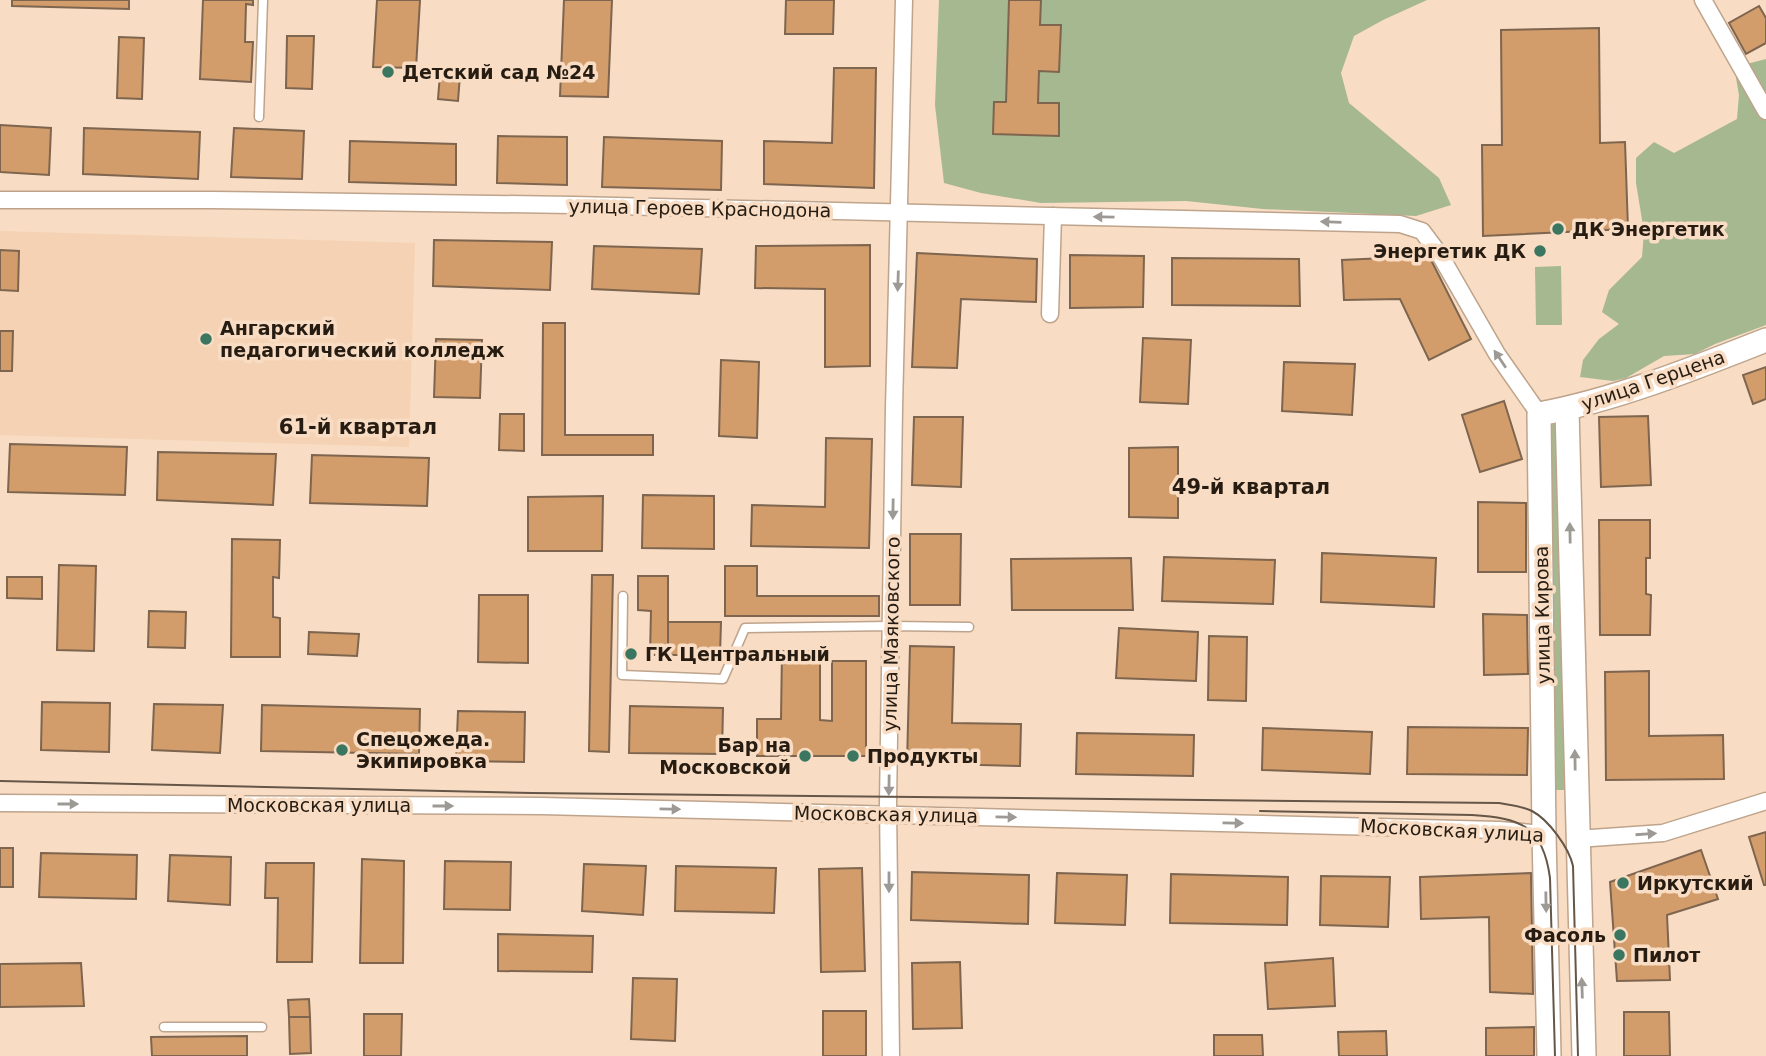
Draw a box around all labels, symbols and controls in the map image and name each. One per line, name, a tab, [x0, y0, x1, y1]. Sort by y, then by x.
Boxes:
place label: Детский сад №24	[402, 61, 596, 83]
marker: Детский сад №24	[380, 64, 396, 80]
street label: улица Героев Краснодона	[568, 195, 832, 221]
one-way arrow	[1093, 211, 1115, 223]
one-way arrow	[1320, 216, 1342, 227]
place label: ДК Энергетик	[1572, 218, 1725, 240]
marker: ДК Энергетик	[1550, 221, 1566, 237]
place label: Энергетик ДК	[1373, 240, 1526, 262]
marker: Энергетик ДК	[1532, 243, 1548, 259]
one-way arrow	[892, 270, 903, 292]
place label: Ангарский педагогический колледж	[220, 317, 505, 361]
marker: Ангарский педагогический колледж	[198, 331, 214, 347]
street label: улица Герцена	[1578, 345, 1728, 415]
one-way arrow	[1494, 349, 1507, 368]
district label: 61-й квартал	[279, 415, 437, 439]
district label: 49-й квартал	[1172, 475, 1330, 499]
one-way arrow	[887, 498, 899, 520]
one-way arrow	[1564, 522, 1576, 544]
street label: улица Маяковского	[878, 536, 904, 732]
street label: улица Кирова	[1530, 545, 1554, 685]
place label: ГК Центральный	[645, 643, 830, 665]
marker: ГК Центральный	[623, 646, 639, 662]
place label: Спецожеда. Экипировка	[356, 728, 490, 772]
place label: Бар на Московской	[659, 734, 791, 778]
marker: Спецожеда. Экипировка	[334, 742, 350, 758]
place label: Продукты	[867, 745, 978, 767]
marker: Бар на Московской	[797, 748, 813, 764]
marker: Продукты	[845, 748, 861, 764]
one-way arrow	[1570, 749, 1581, 771]
one-way arrow	[883, 774, 895, 796]
street label: Московская улица	[227, 794, 411, 816]
one-way arrow	[57, 798, 79, 809]
one-way arrow	[432, 800, 454, 812]
street label: Московская улица	[794, 801, 978, 827]
one-way arrow	[659, 803, 681, 815]
one-way arrow	[995, 811, 1017, 822]
street label: Московская улица	[1359, 814, 1545, 846]
one-way arrow	[1222, 817, 1244, 828]
one-way arrow	[1635, 828, 1657, 839]
one-way arrow	[883, 871, 895, 893]
place label: Иркутский	[1637, 872, 1754, 894]
marker: Иркутский	[1615, 875, 1631, 891]
one-way arrow	[1540, 891, 1552, 913]
place label: Фасоль	[1524, 924, 1606, 946]
marker: Фасоль	[1612, 927, 1628, 943]
place label: Пилот	[1633, 944, 1700, 966]
marker: Пилот	[1611, 947, 1627, 963]
one-way arrow	[1576, 977, 1588, 999]

